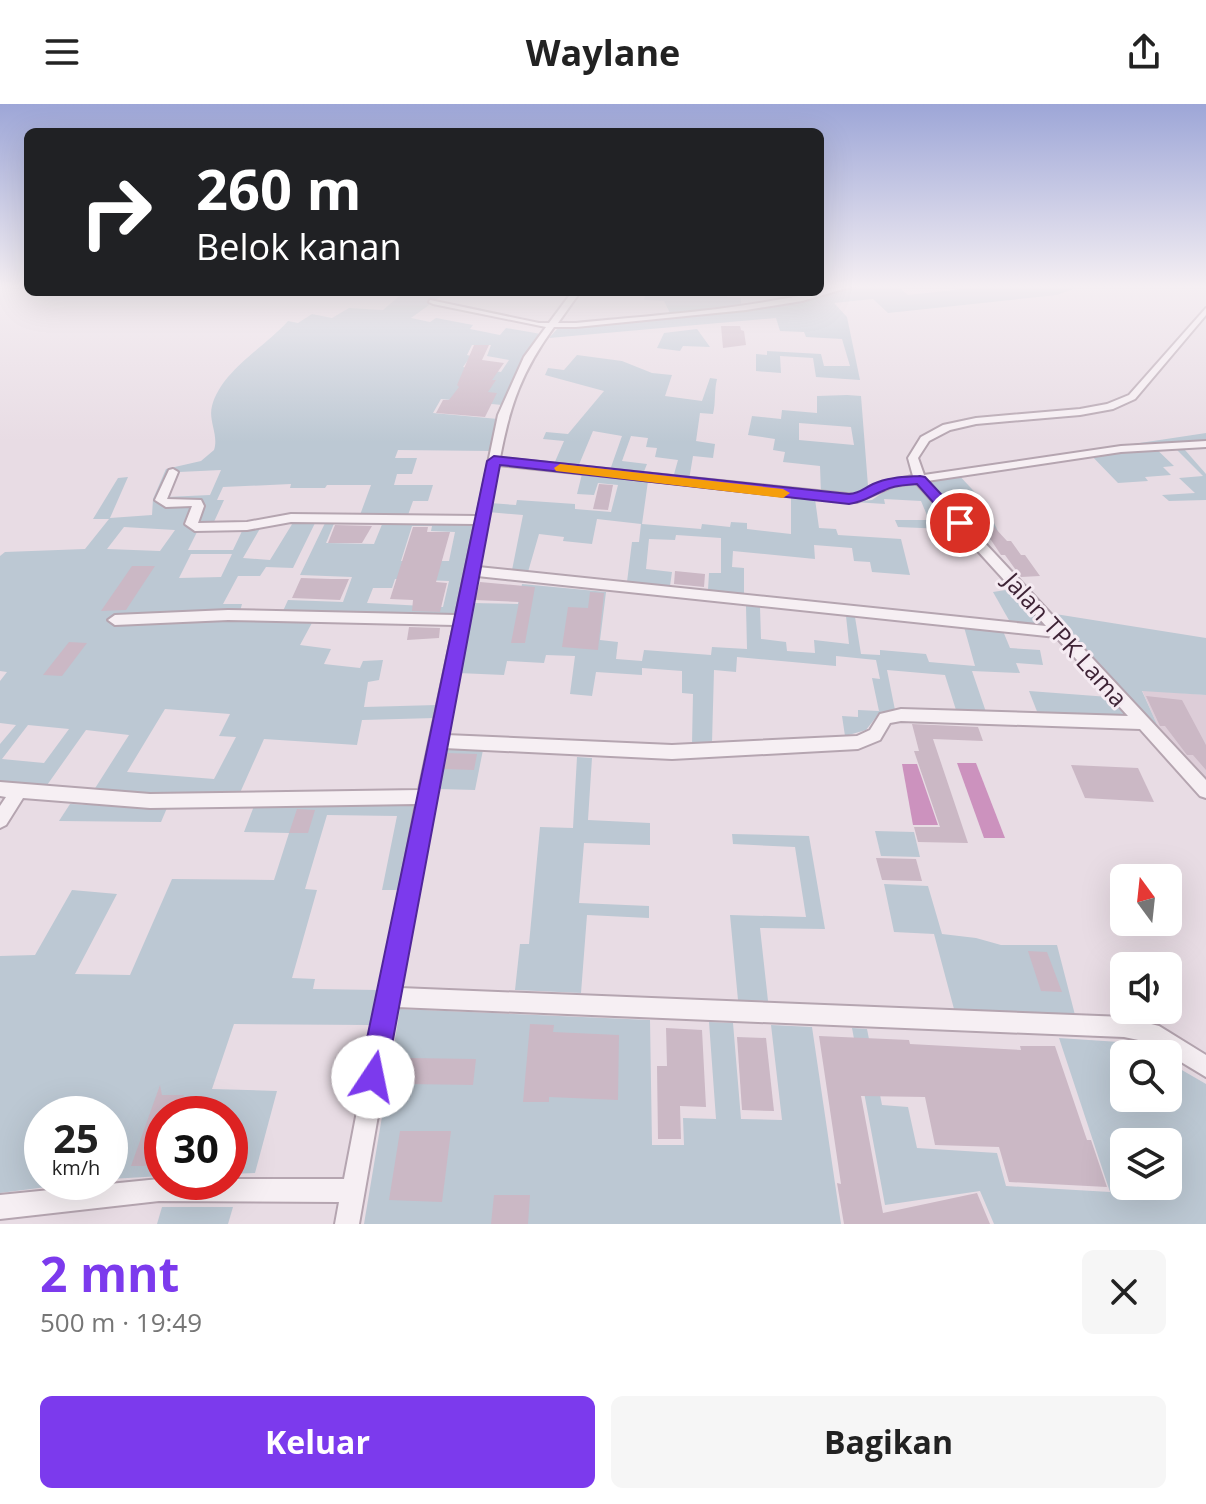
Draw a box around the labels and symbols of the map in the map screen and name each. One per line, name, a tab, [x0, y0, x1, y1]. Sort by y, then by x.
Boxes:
pin	[926, 489, 994, 557]
street label: Jalan TPK Lama	[995, 563, 1135, 713]
north arrow	[1110, 864, 1182, 936]
position arrow	[331, 1035, 415, 1119]
speed limit sign: 30	[144, 1096, 248, 1200]

